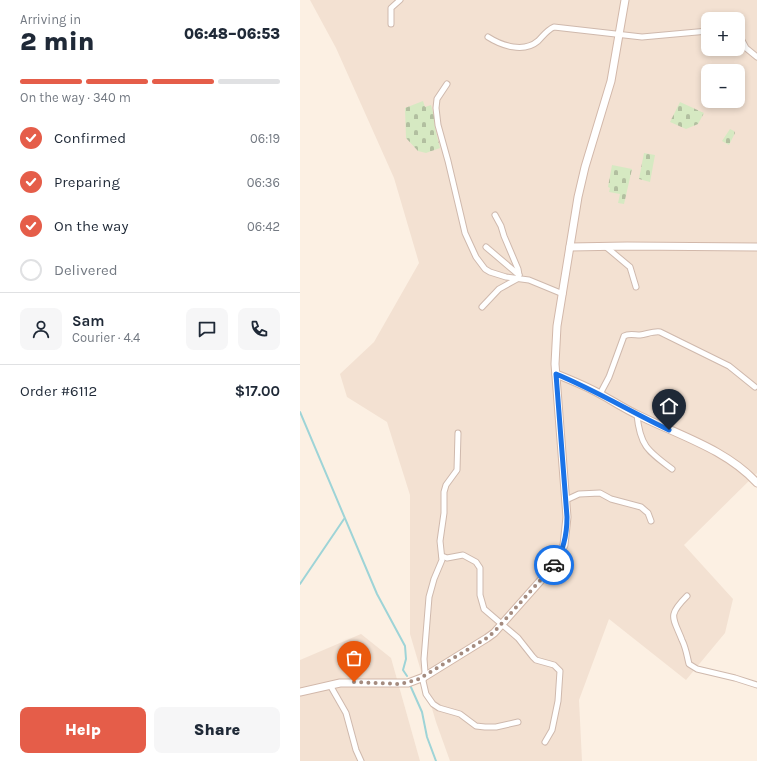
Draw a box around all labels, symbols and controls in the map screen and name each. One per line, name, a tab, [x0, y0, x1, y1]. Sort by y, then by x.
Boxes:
text: Arriving in	[20, 12, 81, 27]
map controls	[701, 12, 745, 108]
button: +	[701, 12, 745, 56]
text: 06:48–06:53	[184, 25, 280, 43]
text: 2 min	[20, 26, 95, 57]
button: −	[701, 64, 745, 108]
text: On the way · 340 m	[20, 90, 131, 105]
icon: check	[20, 127, 42, 149]
text: Confirmed	[54, 129, 126, 147]
text: 06:19	[250, 131, 280, 146]
icon: check	[20, 171, 42, 193]
text: Preparing	[54, 173, 120, 191]
text: 06:36	[247, 175, 280, 190]
icon: check	[20, 215, 42, 237]
text: On the way	[54, 217, 128, 235]
text: 06:42	[247, 219, 280, 234]
text: Delivered	[54, 261, 118, 279]
button: person	[20, 308, 62, 350]
button: chat	[186, 308, 228, 350]
button: phone	[238, 308, 280, 350]
text: Sam	[72, 312, 105, 330]
text: Courier · 4.4	[72, 330, 140, 345]
text: Order #6112	[20, 382, 97, 400]
text: $17.00	[235, 382, 280, 400]
pin	[652, 389, 686, 430]
icon: home	[658, 395, 680, 417]
courier	[534, 545, 574, 585]
icon: car	[543, 554, 565, 576]
pin	[337, 641, 371, 682]
icon: bag	[343, 647, 365, 669]
button: Help	[20, 707, 146, 753]
button: Share	[154, 707, 280, 753]

